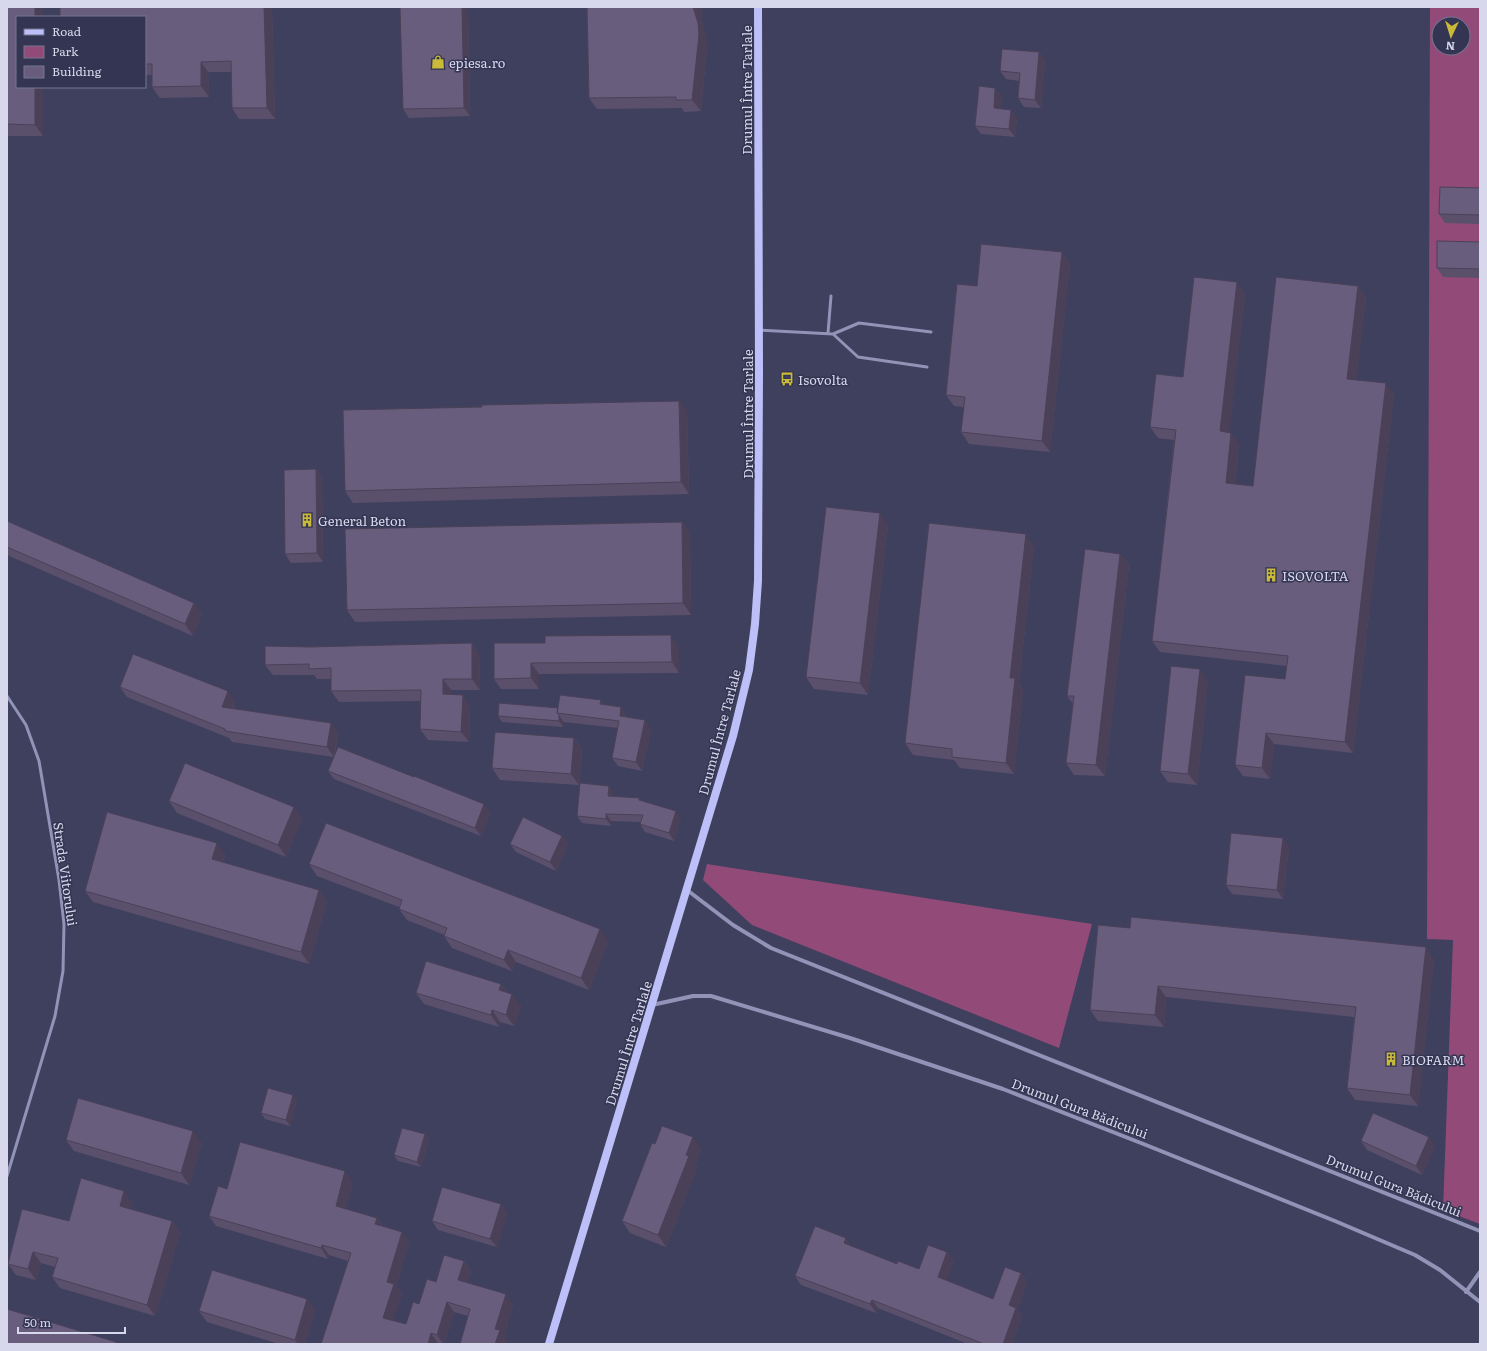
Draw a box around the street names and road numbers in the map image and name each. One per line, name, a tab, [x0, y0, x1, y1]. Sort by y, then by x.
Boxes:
street label: Drumul Între Tarlale	[737, 25, 756, 155]
street label: Drumul Între Tarlale	[738, 349, 757, 479]
street label: Drumul Între Tarlale	[693, 667, 745, 797]
street label: Strada Viitorului	[49, 821, 83, 928]
street label: Drumul Între Tarlale	[600, 978, 656, 1108]
street label: Drumul Gura Bădicului	[1009, 1073, 1152, 1143]
street label: Drumul Gura Bădicului	[1323, 1149, 1465, 1221]

